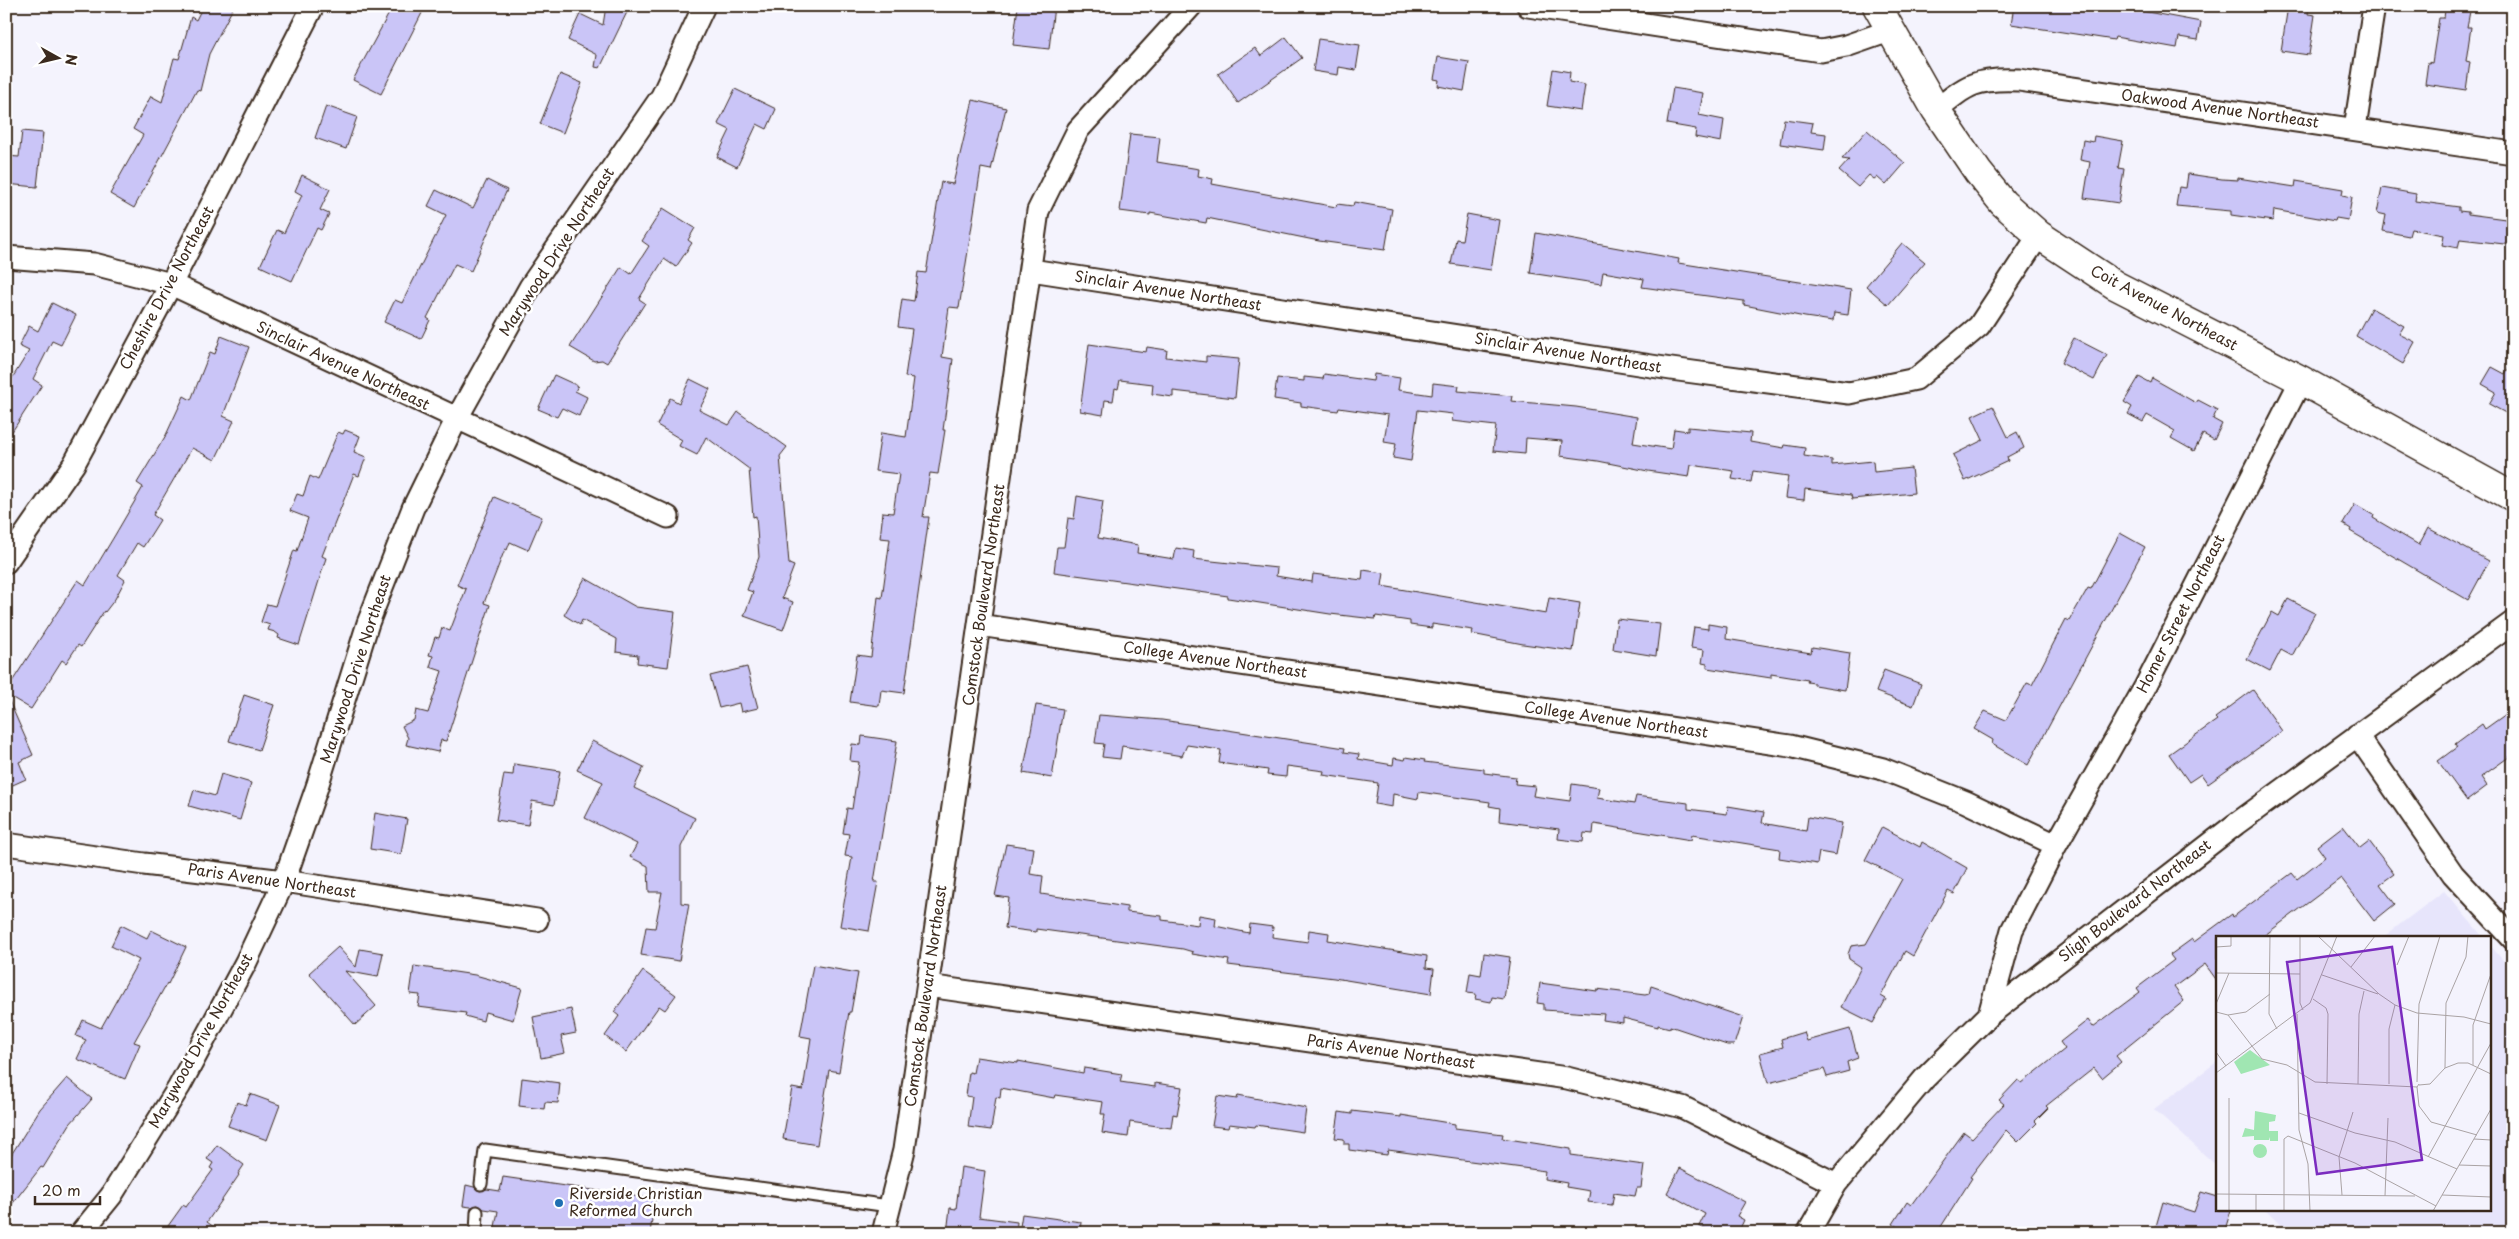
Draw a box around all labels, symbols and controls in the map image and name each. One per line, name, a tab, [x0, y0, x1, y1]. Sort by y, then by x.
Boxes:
north arrow	[32, 32, 82, 82]
text: N	[60, 53, 83, 67]
street label: Oakwood Avenue Northeast	[2120, 82, 2321, 133]
street label: Marywood Drive Northeast	[492, 162, 619, 340]
street label: Cheshire Drive Northeast	[113, 201, 219, 373]
street label: Coit Avenue Northeast	[2087, 258, 2243, 355]
street label: Sinclair Avenue Northeast	[1073, 263, 1263, 316]
street label: Sinclair Avenue Northeast	[253, 314, 434, 415]
street label: Sinclair Avenue Northeast	[1473, 325, 1663, 378]
street label: Comstock Boulevard Northeast	[956, 482, 1009, 707]
street label: Homer Street Northeast	[2130, 530, 2230, 697]
street label: Marywood Drive Northeast	[313, 571, 396, 766]
street label: College Avenue Northeast	[1122, 634, 1309, 683]
street label: College Avenue Northeast	[1523, 694, 1710, 743]
street label: Sligh Boulevard Northeast	[2053, 833, 2215, 967]
street label: Paris Avenue Northeast	[187, 856, 358, 903]
street label: Comstock Boulevard Northeast	[898, 883, 951, 1108]
inset map	[2216, 936, 2492, 1212]
street label: Marywood Drive Northeast	[142, 949, 258, 1132]
street label: Paris Avenue Northeast	[1306, 1027, 1477, 1074]
scale bar	[35, 1174, 100, 1206]
text: 20 m	[42, 1178, 81, 1201]
place label: Riverside Christian Reformed Church	[569, 1181, 703, 1221]
marker: Riverside Christian Reformed Church	[553, 1197, 565, 1209]

